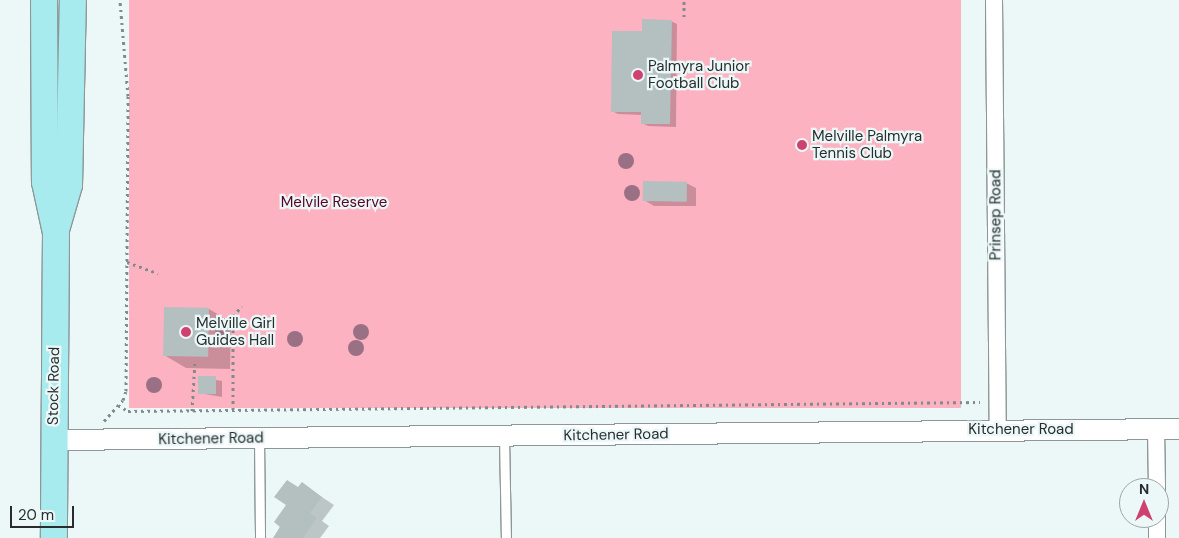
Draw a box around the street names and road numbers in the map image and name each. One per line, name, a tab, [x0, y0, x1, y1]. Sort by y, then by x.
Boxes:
street label: Prinsep Road	[987, 170, 1005, 260]
street label: Stock Road	[44, 347, 64, 425]
street label: Kitchener Road	[968, 421, 1074, 439]
street label: Kitchener Road	[563, 425, 669, 445]
street label: Kitchener Road	[158, 429, 264, 449]

